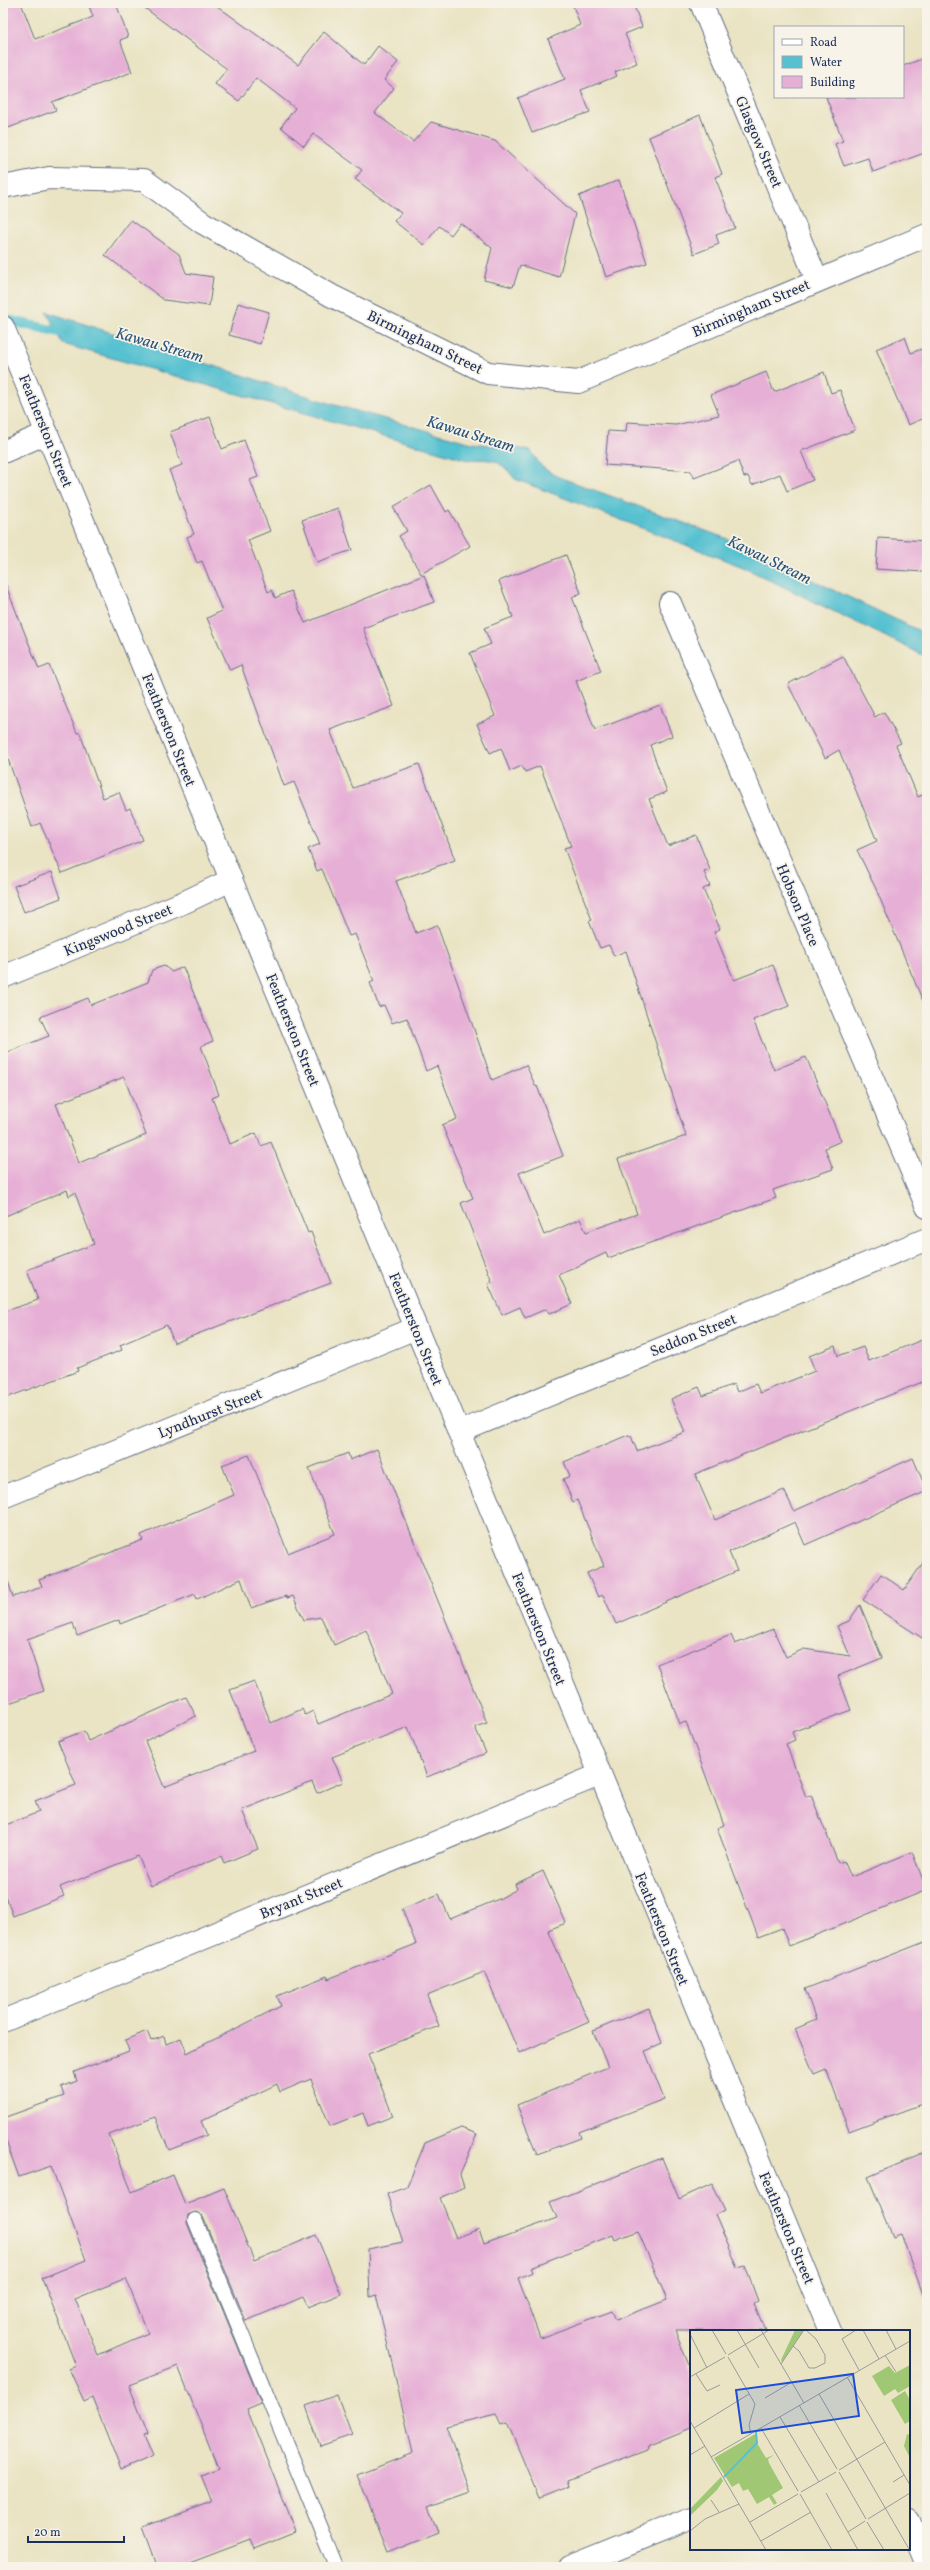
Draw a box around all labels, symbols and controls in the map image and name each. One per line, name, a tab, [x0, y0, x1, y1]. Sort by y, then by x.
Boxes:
legend	[774, 26, 904, 98]
text: Road	[810, 35, 837, 51]
text: Water	[810, 55, 842, 71]
text: Building	[810, 75, 855, 91]
street label: Glasgow Street	[729, 93, 786, 192]
street label: Birmingham Street	[689, 275, 814, 344]
street label: Birmingham Street	[363, 306, 486, 381]
water label: Kawau Stream	[113, 323, 206, 369]
street label: Featherston Street	[12, 372, 77, 491]
water label: Kawau Stream	[424, 411, 517, 459]
water label: Kawau Stream	[724, 531, 815, 591]
street label: Featherston Street	[135, 671, 200, 790]
street label: Hobson Place	[770, 861, 824, 950]
street label: Kingswood Street	[61, 900, 176, 963]
street label: Featherston Street	[259, 971, 324, 1090]
street label: Featherston Street	[382, 1270, 447, 1389]
street label: Seddon Street	[647, 1310, 740, 1363]
street label: Lyndhurst Street	[155, 1384, 266, 1445]
street label: Featherston Street	[505, 1570, 570, 1689]
street label: Featherston Street	[628, 1870, 693, 1989]
street label: Bryant Street	[257, 1873, 346, 1926]
street label: Featherston Street	[752, 2169, 819, 2288]
inset map	[690, 2330, 910, 2550]
scale bar	[28, 2518, 124, 2544]
text: 20 m	[34, 2525, 61, 2541]

